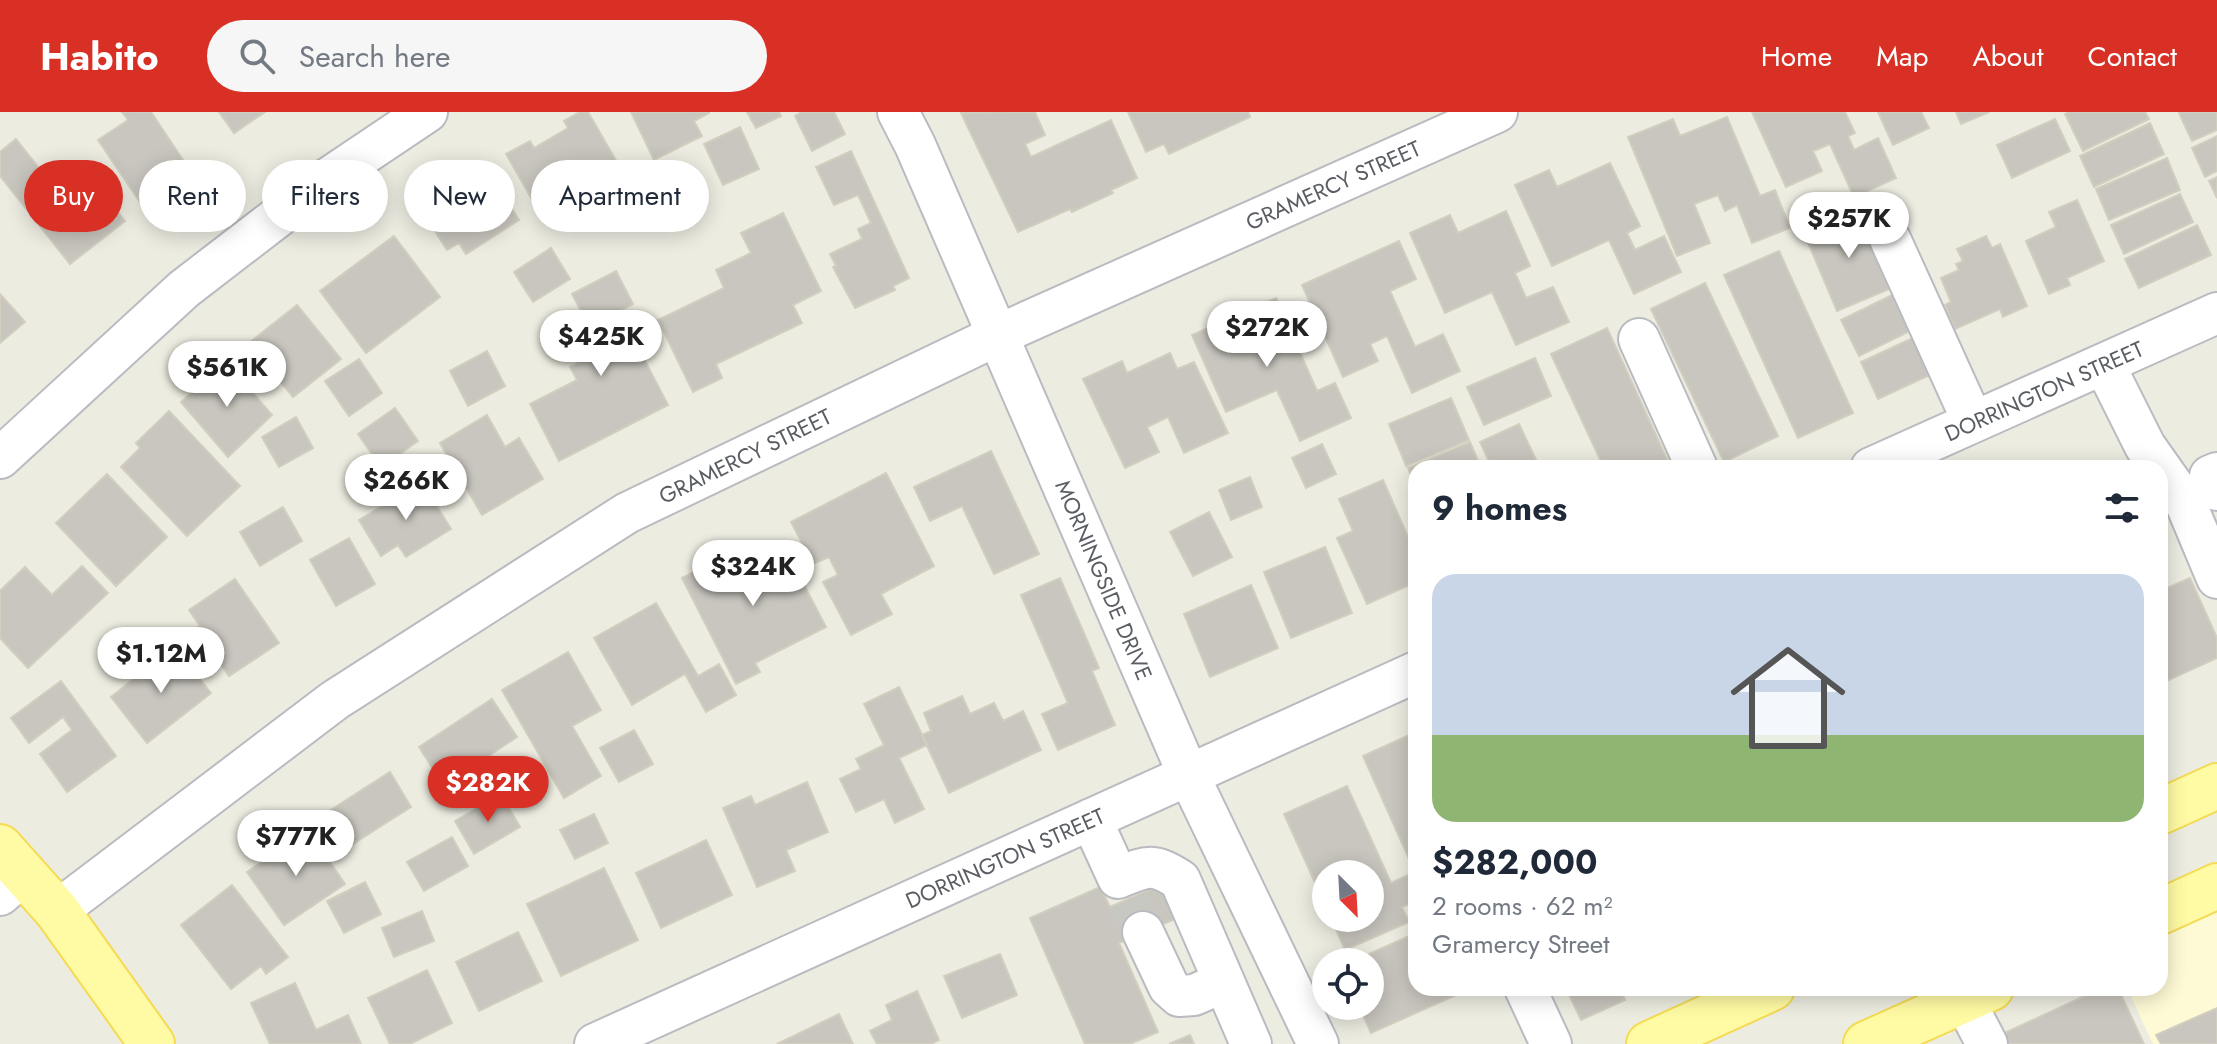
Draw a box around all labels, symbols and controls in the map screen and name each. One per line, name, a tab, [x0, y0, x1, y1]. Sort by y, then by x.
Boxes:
search box	[207, 20, 767, 92]
text: Habito	[40, 29, 159, 84]
icon: search	[235, 34, 279, 78]
text: Search here	[299, 35, 451, 78]
text: Home	[1761, 36, 1832, 77]
text: Map	[1876, 36, 1928, 77]
text: About	[1972, 36, 2044, 77]
text: Contact	[2088, 36, 2177, 77]
street label: GRAMERCY STREET	[1240, 132, 1426, 238]
chip: Buy	[24, 160, 123, 232]
chip: Rent	[139, 160, 246, 232]
chip: Filters	[262, 160, 388, 232]
chip: New	[404, 160, 515, 232]
chip: Apartment	[531, 160, 709, 232]
pin: $257K	[1793, 192, 1905, 260]
text: $257K	[1807, 199, 1891, 237]
pin: $272K	[1211, 301, 1323, 369]
text: $272K	[1225, 308, 1309, 346]
pin: $425K	[545, 310, 657, 378]
text: $425K	[558, 317, 644, 355]
street label: DORRINGTON STREET	[1939, 332, 2149, 449]
pin: $561K	[171, 341, 283, 409]
text: $561K	[186, 348, 268, 386]
street label: GRAMERCY STREET	[653, 400, 837, 512]
pin: $266K	[350, 454, 462, 522]
text: $266K	[363, 461, 449, 499]
street label: MORNINGSIDE DRIVE	[1047, 475, 1161, 685]
text: 9 homes	[1432, 484, 1567, 533]
icon: filters	[2100, 486, 2144, 530]
pin: $324K	[697, 540, 809, 608]
text: $324K	[710, 547, 796, 585]
icon: home	[1716, 626, 1860, 770]
pin: $1.12M	[96, 627, 226, 695]
text: $1.12M	[115, 634, 207, 672]
pin: $282K	[432, 756, 544, 824]
text: $282K	[446, 763, 530, 801]
street label: DORRINGTON STREET	[900, 799, 1110, 916]
pin: $777K	[240, 810, 352, 878]
text: $777K	[255, 817, 337, 855]
text: $282,000	[1432, 838, 1598, 887]
north arrow	[1312, 860, 1384, 932]
map controls	[1312, 860, 1384, 1020]
text: 2 rooms · 62 m²	[1432, 887, 1613, 925]
text: Gramercy Street	[1432, 925, 1609, 963]
button: locate	[1312, 948, 1384, 1020]

